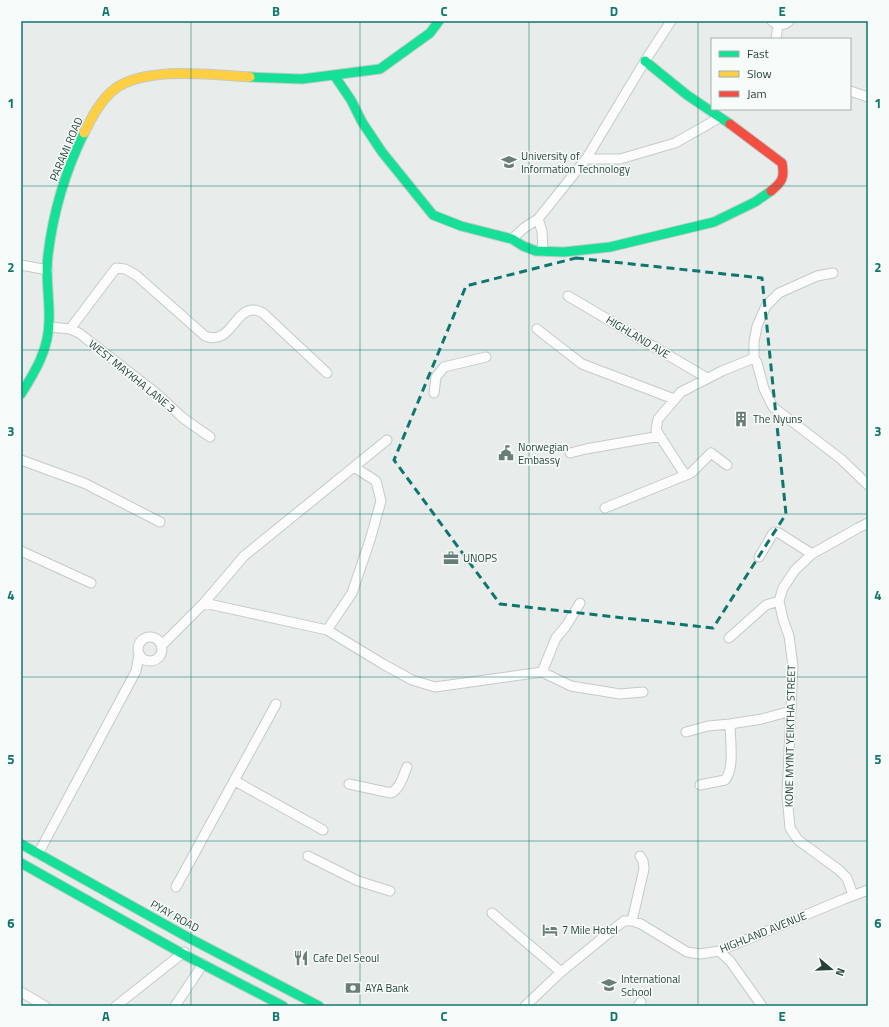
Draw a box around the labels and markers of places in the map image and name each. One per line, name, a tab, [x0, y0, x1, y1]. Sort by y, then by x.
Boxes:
place label: University of Information Technology	[521, 148, 631, 177]
school or university icon: University of Information Technology	[500, 153, 518, 171]
building icon: The Nyuns	[732, 410, 750, 428]
place label: The Nyuns	[753, 411, 802, 427]
place label: Norwegian Embassy	[518, 439, 568, 468]
public building icon: Norwegian Embassy	[497, 444, 515, 462]
office icon: UNOPS	[442, 549, 460, 567]
place label: UNOPS	[463, 550, 497, 566]
hotel icon: 7 Mile Hotel	[541, 921, 559, 939]
place label: 7 Mile Hotel	[562, 922, 618, 938]
restaurant icon: Cafe Del Seoul	[292, 949, 310, 967]
place label: Cafe Del Seoul	[313, 950, 379, 966]
place label: International School	[621, 971, 680, 1000]
school or university icon: International School	[600, 976, 618, 994]
bank icon: AYA Bank	[344, 979, 362, 997]
place label: AYA Bank	[365, 980, 410, 996]

